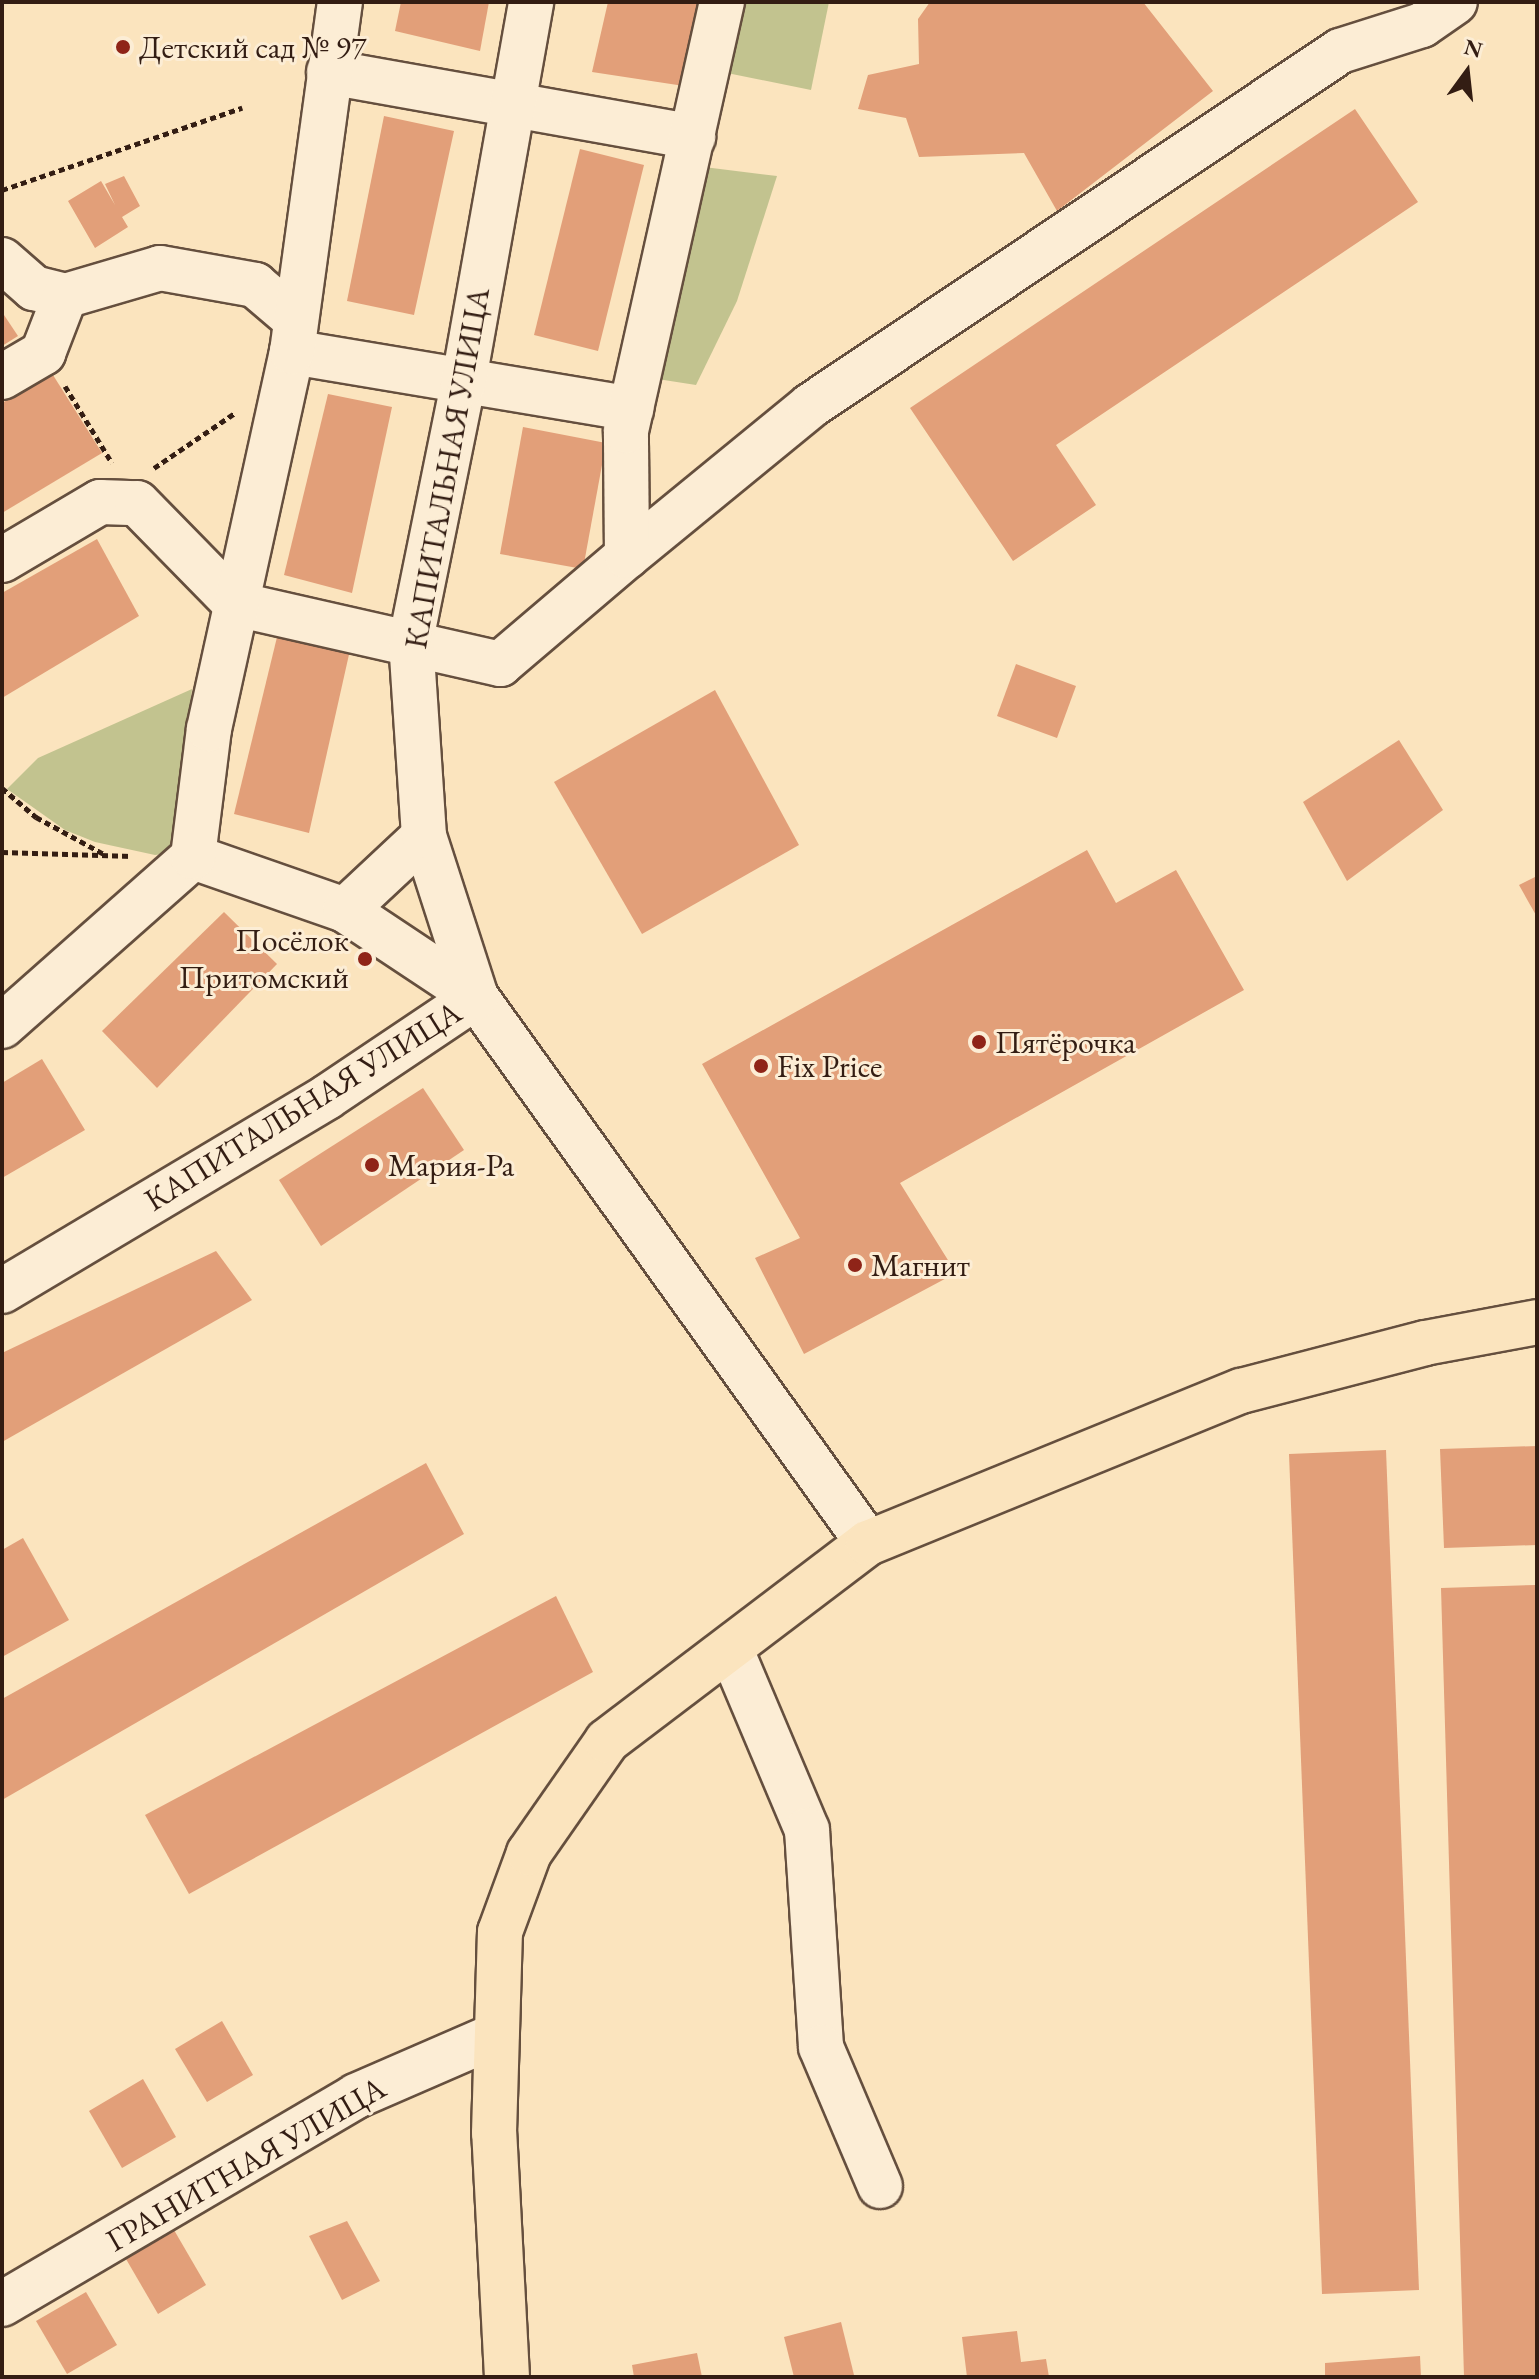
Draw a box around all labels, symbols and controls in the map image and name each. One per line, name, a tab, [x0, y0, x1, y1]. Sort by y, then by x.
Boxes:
place label: Детский сад № 97	[139, 28, 366, 66]
north arrow	[1427, 32, 1507, 112]
text: N	[1461, 32, 1486, 65]
marker: Детский сад № 97	[114, 38, 132, 56]
street label: КАПИТАЛЬНАЯ УЛИЦА	[396, 284, 498, 652]
place label: Посёлок Притомский	[179, 922, 349, 997]
marker: Посёлок Притомский	[356, 950, 374, 968]
street label: КАПИТАЛЬНАЯ УЛИЦА	[138, 993, 468, 1219]
place label: Пятёрочка	[995, 1023, 1136, 1061]
marker: Пятёрочка	[970, 1033, 988, 1051]
place label: Fix Price	[777, 1047, 882, 1085]
marker: Fix Price	[752, 1057, 770, 1075]
place label: Мария-Ра	[388, 1146, 514, 1184]
marker: Мария-Ра	[363, 1156, 381, 1174]
place label: Магнит	[871, 1246, 970, 1284]
marker: Магнит	[846, 1256, 864, 1274]
street label: ГРАНИТНАЯ УЛИЦА	[100, 2068, 392, 2260]

